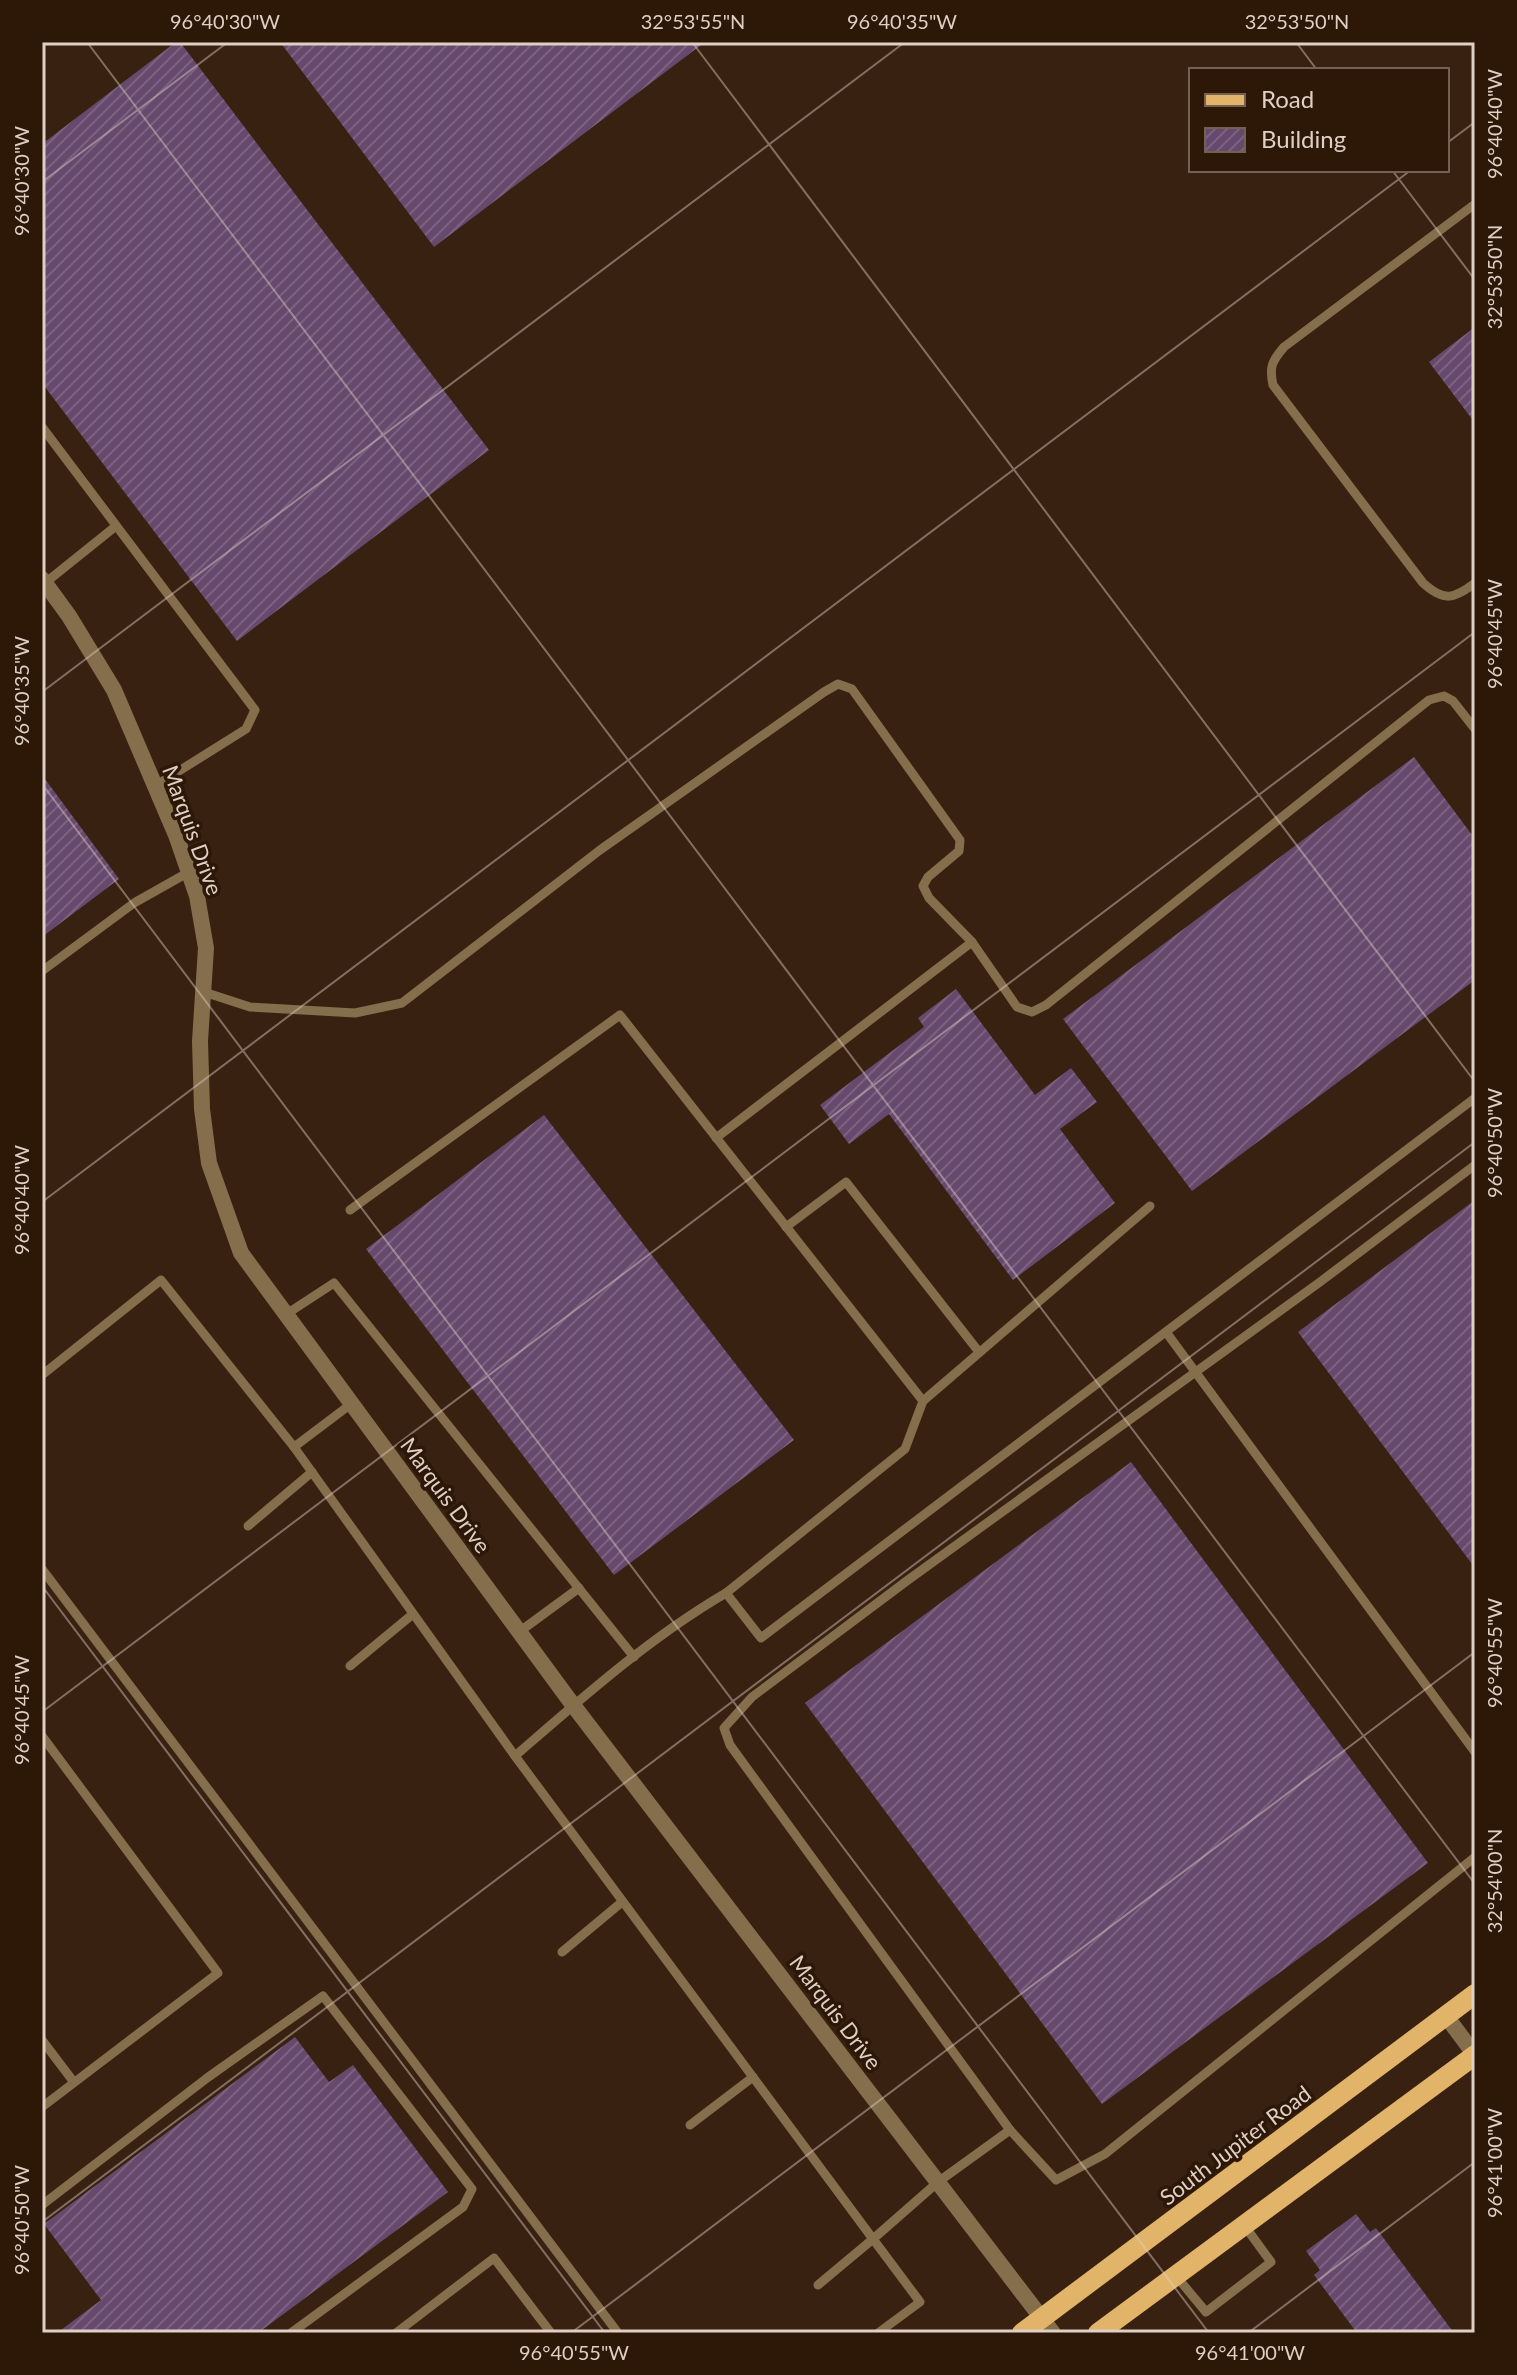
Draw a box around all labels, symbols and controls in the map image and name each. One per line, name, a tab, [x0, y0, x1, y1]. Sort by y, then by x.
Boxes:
text: 96°40'30"W	[170, 9, 280, 33]
text: 32°53'55"N	[641, 9, 745, 33]
text: 96°40'35"W	[847, 9, 957, 33]
text: 32°53'50"N	[1245, 9, 1349, 33]
legend	[1189, 68, 1449, 172]
text: 96°40'40"W	[1482, 69, 1506, 179]
text: Road	[1261, 84, 1314, 113]
text: Building	[1261, 124, 1346, 153]
text: 96°40'30"W	[9, 126, 33, 236]
text: 32°53'50"N	[1482, 225, 1506, 329]
text: 96°40'45"W	[1482, 579, 1506, 689]
text: 96°40'35"W	[9, 636, 33, 746]
street label: Marquis Drive	[157, 761, 229, 899]
text: 96°40'50"W	[1482, 1088, 1506, 1198]
text: 96°40'40"W	[9, 1145, 33, 1255]
street label: Marquis Drive	[395, 1432, 497, 1558]
text: 96°40'55"W	[1482, 1598, 1506, 1708]
text: 96°40'45"W	[9, 1655, 33, 1765]
text: 32°54'00"N	[1482, 1829, 1506, 1933]
street label: Marquis Drive	[784, 1950, 888, 2074]
street label: South Jupiter Road	[1154, 2079, 1316, 2211]
text: 96°41'00"W	[1482, 2108, 1506, 2218]
text: 96°40'50"W	[9, 2165, 33, 2275]
text: 96°40'55"W	[519, 2340, 629, 2364]
text: 96°41'00"W	[1195, 2340, 1305, 2364]

